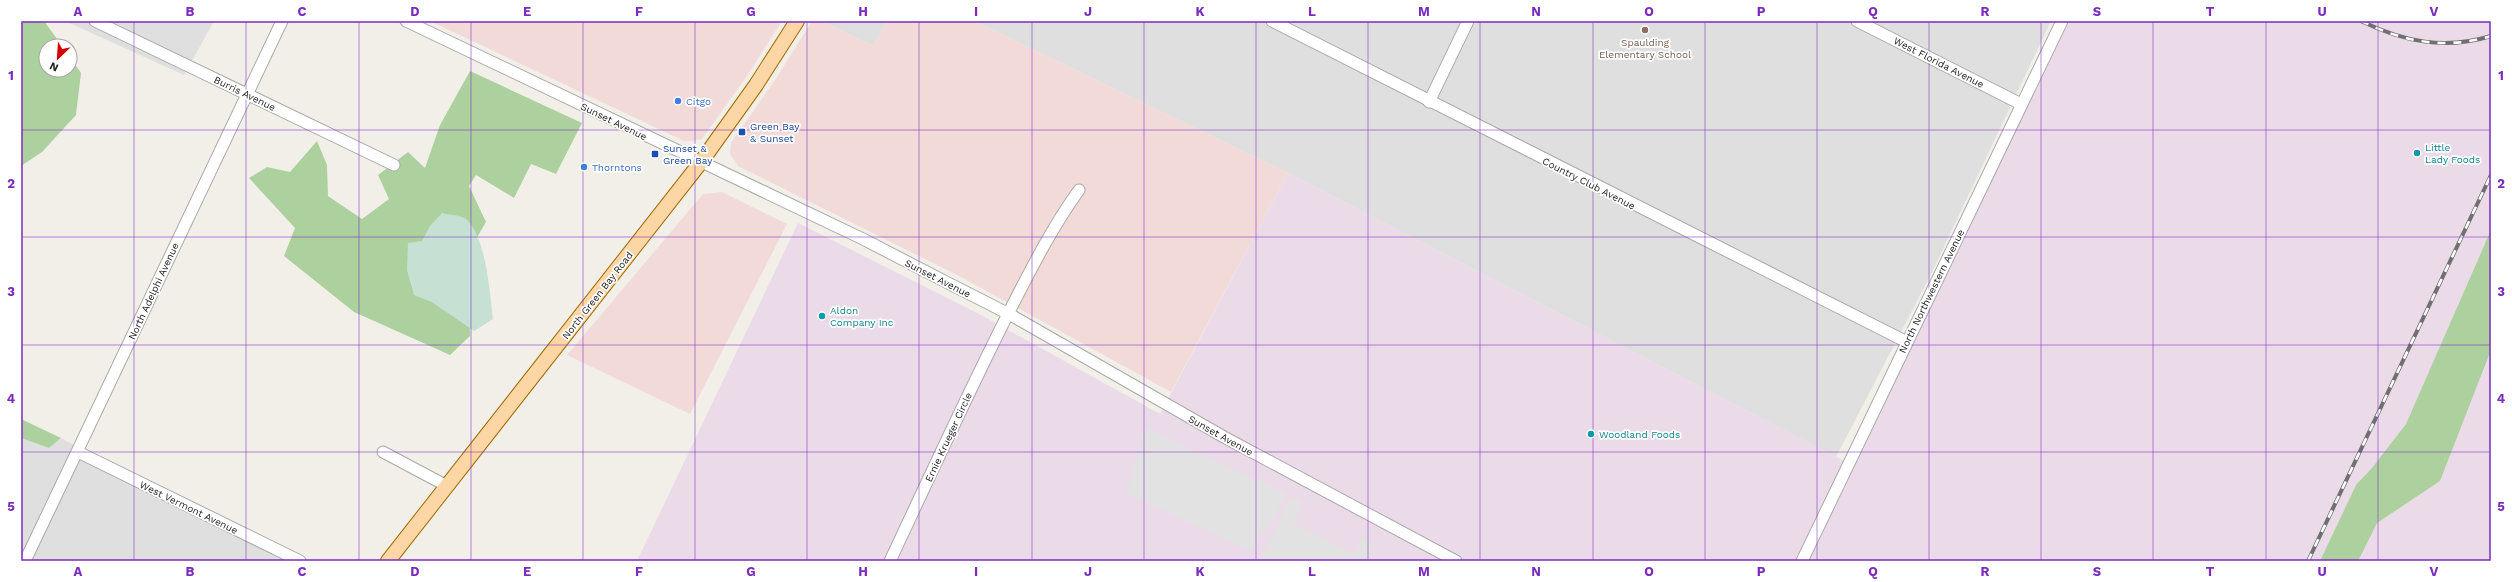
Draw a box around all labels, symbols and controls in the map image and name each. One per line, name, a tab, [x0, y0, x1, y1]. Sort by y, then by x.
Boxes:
text: A	[74, 4, 83, 19]
text: B	[186, 4, 195, 19]
text: C	[298, 4, 307, 19]
text: D	[410, 4, 420, 19]
text: E	[523, 4, 531, 19]
text: F	[635, 4, 643, 19]
text: G	[746, 4, 756, 19]
text: H	[858, 4, 868, 19]
text: I	[974, 4, 978, 19]
text: J	[1084, 4, 1092, 19]
text: K	[1195, 4, 1205, 19]
text: L	[1308, 4, 1316, 19]
text: M	[1418, 4, 1430, 19]
text: N	[1531, 4, 1541, 19]
text: O	[1644, 4, 1654, 19]
text: P	[1757, 4, 1766, 19]
text: Q	[1868, 4, 1878, 19]
text: R	[1981, 4, 1990, 19]
text: S	[2093, 4, 2102, 19]
text: T	[2206, 4, 2215, 19]
text: U	[2317, 4, 2327, 19]
text: V	[2430, 4, 2439, 19]
marker: Spaulding Elementary School	[1640, 25, 1650, 35]
street label: West Florida Avenue	[1892, 35, 1986, 90]
place label: Spaulding Elementary School	[1599, 37, 1691, 60]
north arrow	[38, 38, 78, 78]
text: N	[48, 59, 60, 74]
text: 1	[8, 68, 14, 83]
text: 1	[2498, 68, 2504, 83]
street label: Burris Avenue	[212, 74, 278, 113]
marker: Citgo	[673, 96, 683, 106]
place label: Citgo	[686, 96, 711, 107]
street label: Sunset Avenue	[579, 101, 649, 142]
place label: Green Bay & Sunset	[750, 121, 800, 144]
marker: Green Bay & Sunset	[737, 127, 747, 137]
place label: Little Lady Foods	[2425, 142, 2480, 165]
place label: Sunset & Green Bay	[663, 143, 713, 166]
marker: Little Lady Foods	[2412, 148, 2422, 158]
marker: Sunset & Green Bay	[650, 149, 660, 159]
street label: Country Club Avenue	[1541, 155, 1637, 212]
marker: Thorntons	[579, 162, 589, 172]
place label: Thorntons	[592, 162, 642, 173]
text: 2	[7, 176, 15, 191]
text: 2	[2497, 176, 2505, 191]
street label: North Northwestern Avenue	[1897, 227, 1966, 355]
street label: North Adelphi Avenue	[126, 241, 181, 341]
street label: North Green Bay Road	[560, 249, 635, 341]
street label: Sunset Avenue	[903, 257, 973, 300]
text: 3	[7, 284, 15, 299]
text: 3	[2497, 284, 2505, 299]
place label: Aldon Company Inc	[830, 305, 894, 328]
marker: Aldon Company Inc	[817, 311, 827, 321]
text: 4	[7, 391, 16, 406]
street label: Ernie Krueger Circle	[923, 391, 974, 484]
text: 4	[2497, 391, 2506, 406]
street label: Sunset Avenue	[1187, 413, 1255, 458]
marker: Woodland Foods	[1586, 429, 1596, 439]
place label: Woodland Foods	[1599, 429, 1680, 440]
street label: West Vermont Avenue	[138, 479, 240, 536]
text: 5	[7, 499, 15, 514]
text: 5	[2497, 499, 2505, 514]
text: A	[74, 564, 83, 579]
text: B	[186, 564, 195, 579]
text: C	[298, 564, 307, 579]
text: D	[410, 564, 420, 579]
text: E	[523, 564, 531, 579]
text: F	[635, 564, 643, 579]
text: G	[746, 564, 756, 579]
text: H	[858, 564, 868, 579]
text: I	[974, 564, 978, 579]
text: J	[1084, 564, 1092, 579]
text: K	[1195, 564, 1205, 579]
text: L	[1308, 564, 1316, 579]
text: M	[1418, 564, 1430, 579]
text: N	[1531, 564, 1541, 579]
text: O	[1644, 564, 1654, 579]
text: P	[1757, 564, 1766, 579]
text: Q	[1868, 564, 1878, 579]
text: R	[1981, 564, 1990, 579]
text: S	[2093, 564, 2102, 579]
text: T	[2206, 564, 2215, 579]
text: U	[2317, 564, 2327, 579]
text: V	[2430, 564, 2439, 579]

